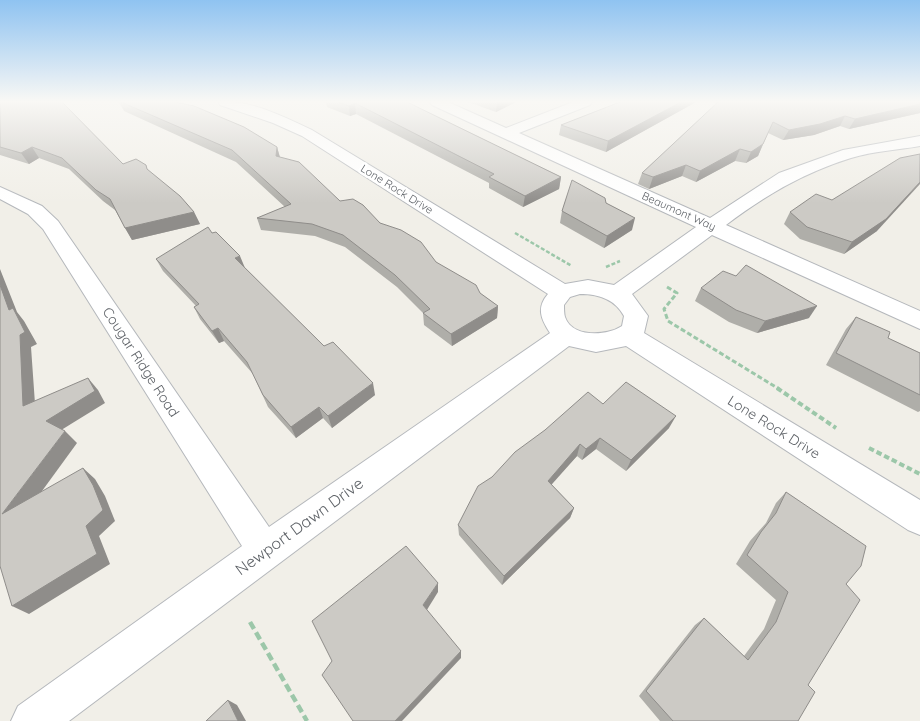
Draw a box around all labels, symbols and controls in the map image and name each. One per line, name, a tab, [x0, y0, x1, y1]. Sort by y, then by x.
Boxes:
street label: Lone Rock Drive	[358, 161, 436, 217]
street label: Beaumont Way	[640, 188, 718, 234]
street label: Cougar Ridge Road	[99, 304, 183, 420]
street label: Lone Rock Drive	[724, 391, 824, 463]
street label: Newport Dawn Drive	[231, 473, 367, 579]

